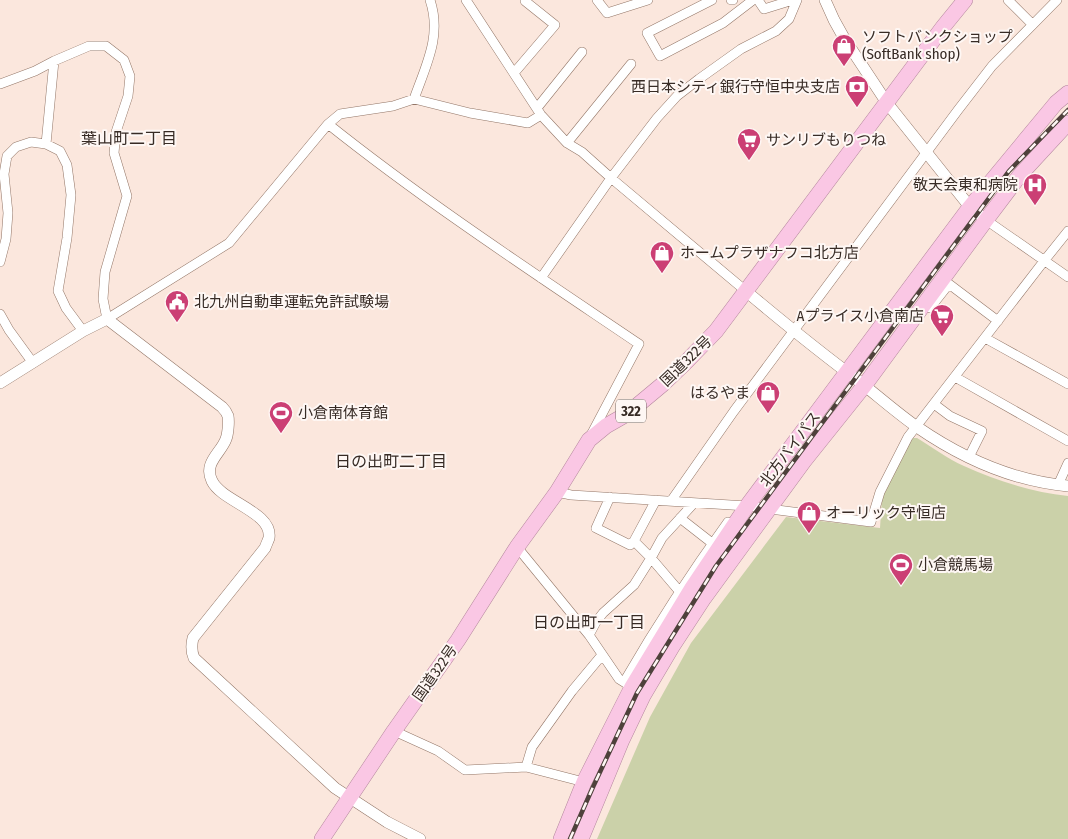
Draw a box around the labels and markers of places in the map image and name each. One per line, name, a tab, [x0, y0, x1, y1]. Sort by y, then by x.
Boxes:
place label: ソフトバンクショップ (SoftBank shop)	[862, 28, 1013, 63]
shop icon: ソフトバンクショップ (SoftBank shop)	[831, 33, 857, 67]
bank icon: 西日本シティ銀行守恒中央支店	[844, 74, 870, 108]
place label: 西日本シティ銀行守恒中央支店	[631, 78, 840, 96]
supermarket icon: サンリブもりつね	[736, 127, 762, 161]
place label: サンリブもりつね	[766, 131, 886, 149]
hospital icon: 敬天会東和病院	[1022, 172, 1048, 206]
place label: 敬天会東和病院	[913, 176, 1018, 194]
shop icon: ホームプラザナフコ北方店	[649, 240, 675, 274]
place label: ホームプラザナフコ北方店	[680, 244, 859, 262]
public building icon: 北九州自動車運転免許試験場	[164, 289, 190, 323]
place label: 北九州自動車運転免許試験場	[194, 293, 389, 311]
supermarket icon: Aプライス小倉南店	[929, 303, 955, 337]
place label: Aプライス小倉南店	[797, 307, 924, 325]
shop icon: はるやま	[755, 380, 781, 414]
place label: はるやま	[690, 384, 750, 402]
sports icon: 小倉南体育館	[268, 400, 294, 434]
place label: 小倉南体育館	[298, 404, 388, 422]
shop icon: オーリック守恒店	[796, 500, 822, 534]
place label: オーリック守恒店	[826, 504, 946, 522]
sports icon: 小倉競馬場	[888, 552, 914, 586]
place label: 小倉競馬場	[918, 556, 993, 574]

